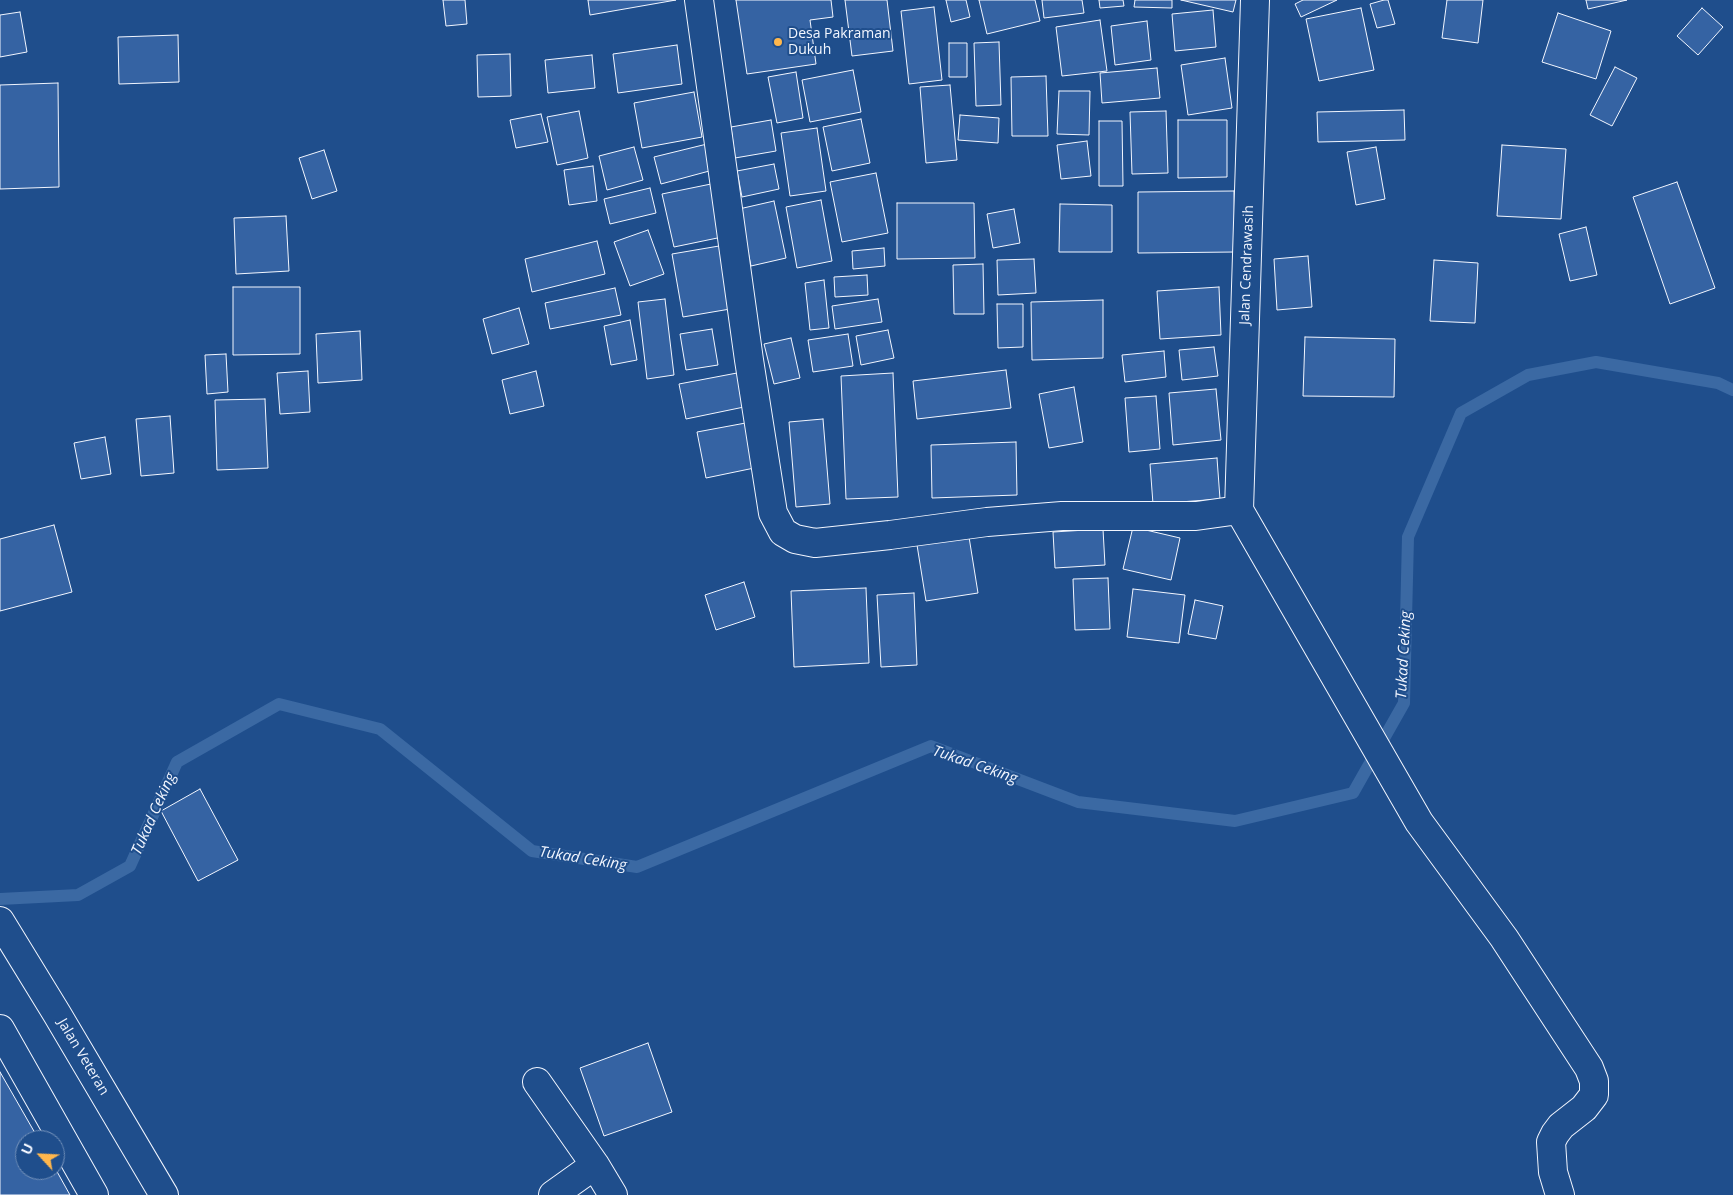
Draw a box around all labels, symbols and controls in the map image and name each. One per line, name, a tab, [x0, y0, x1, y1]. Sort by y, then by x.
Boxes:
place label: Desa Pakraman Dukuh	[788, 26, 890, 58]
marker: Desa Pakraman Dukuh	[772, 36, 784, 48]
street label: Jalan Cendrawasih	[1237, 205, 1257, 325]
water label: Tukad Ceking	[1393, 610, 1415, 700]
water label: Tukad Ceking	[930, 742, 1020, 788]
water label: Tukad Ceking	[128, 770, 180, 858]
water label: Tukad Ceking	[538, 843, 628, 875]
street label: Jalan Veteran	[54, 1016, 112, 1098]
north arrow	[15, 1130, 65, 1180]
text: U	[16, 1140, 38, 1158]

